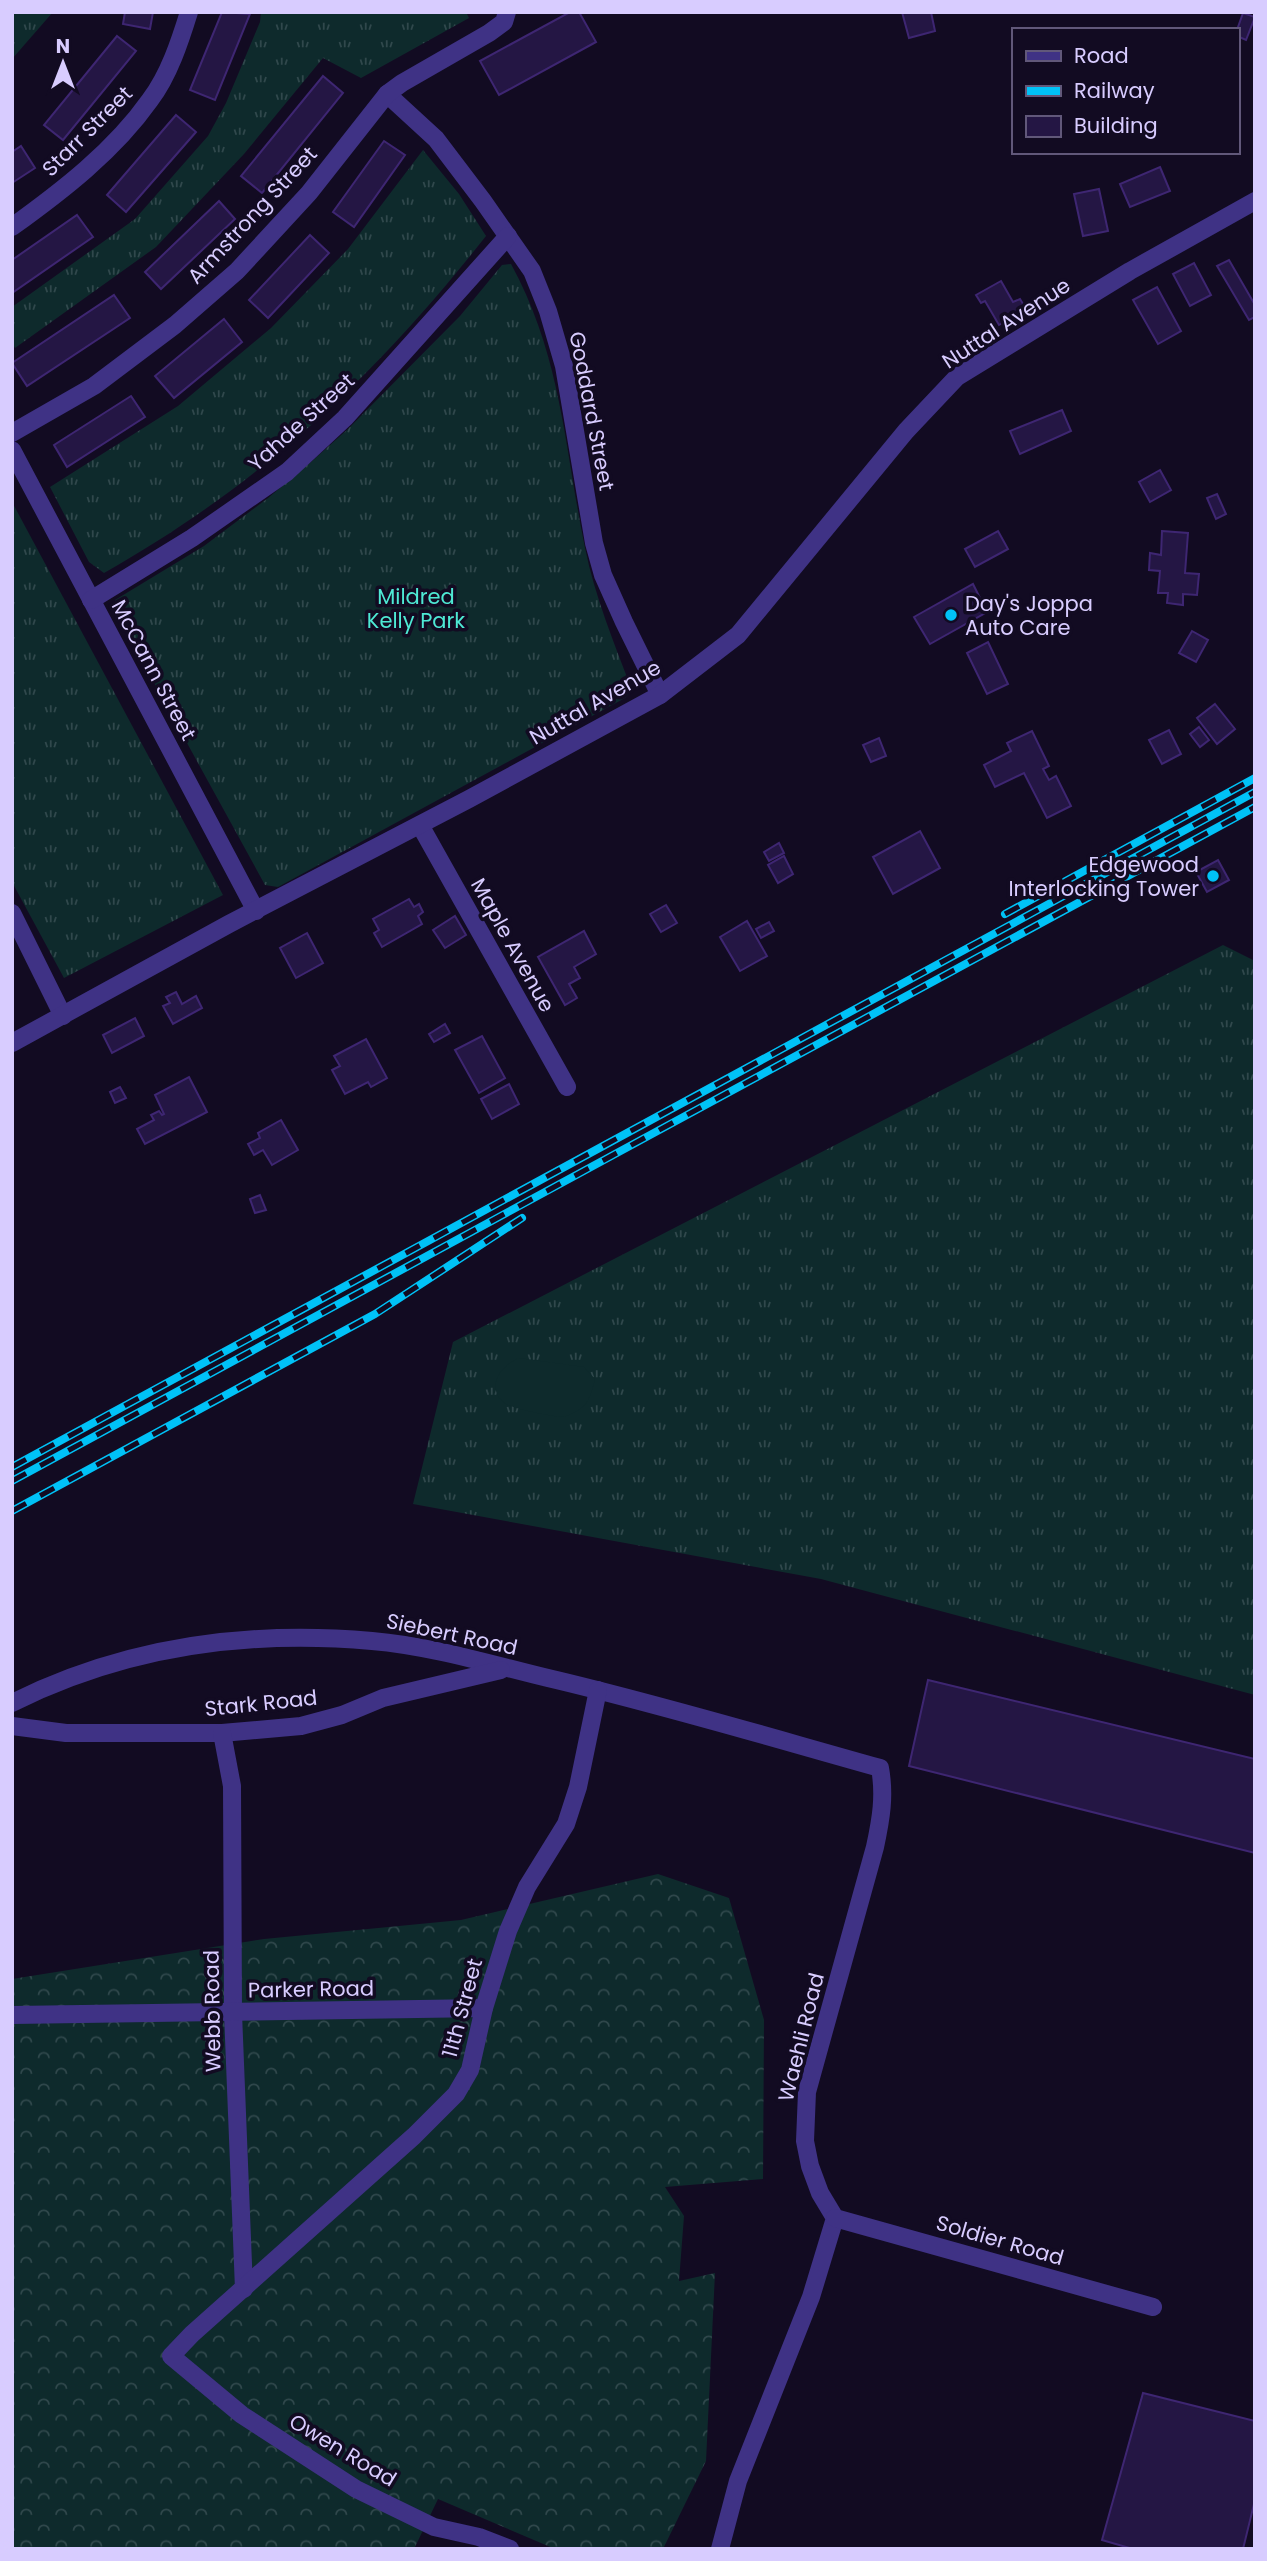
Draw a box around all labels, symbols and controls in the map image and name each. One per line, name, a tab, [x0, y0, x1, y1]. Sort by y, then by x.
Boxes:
north arrow	[28, 28, 98, 98]
legend	[1012, 28, 1239, 154]
text: N	[56, 33, 70, 60]
text: Road	[1074, 41, 1129, 70]
text: Railway	[1074, 76, 1155, 105]
street label: Starr Street	[35, 79, 139, 183]
text: Building	[1074, 111, 1158, 140]
street label: Armstrong Street	[181, 140, 323, 290]
street label: Nuttal Avenue	[936, 271, 1076, 375]
street label: Goddard Street	[562, 329, 622, 493]
street label: Yahde Street	[241, 366, 361, 478]
park label: Mildred Kelly Park	[367, 582, 465, 635]
place label: Day's Joppa Auto Care	[965, 589, 1093, 642]
street label: McCann Street	[105, 595, 203, 745]
marker: Day's Joppa Auto Care	[943, 607, 959, 623]
street label: Nuttal Avenue	[524, 653, 666, 751]
place label: Edgewood Interlocking Tower	[1008, 850, 1199, 903]
marker: Edgewood Interlocking Tower	[1205, 868, 1221, 884]
street label: Maple Avenue	[464, 873, 562, 1017]
street label: Siebert Road	[384, 1606, 520, 1662]
street label: Stark Road	[203, 1683, 319, 1723]
street label: Webb Road	[196, 1950, 228, 2072]
street label: 11th Street	[435, 1955, 489, 2061]
street label: Waehli Road	[771, 1970, 831, 2104]
street label: Parker Road	[248, 1973, 374, 2005]
street label: Soldier Road	[933, 2208, 1067, 2272]
street label: Owen Road	[284, 2407, 402, 2493]

